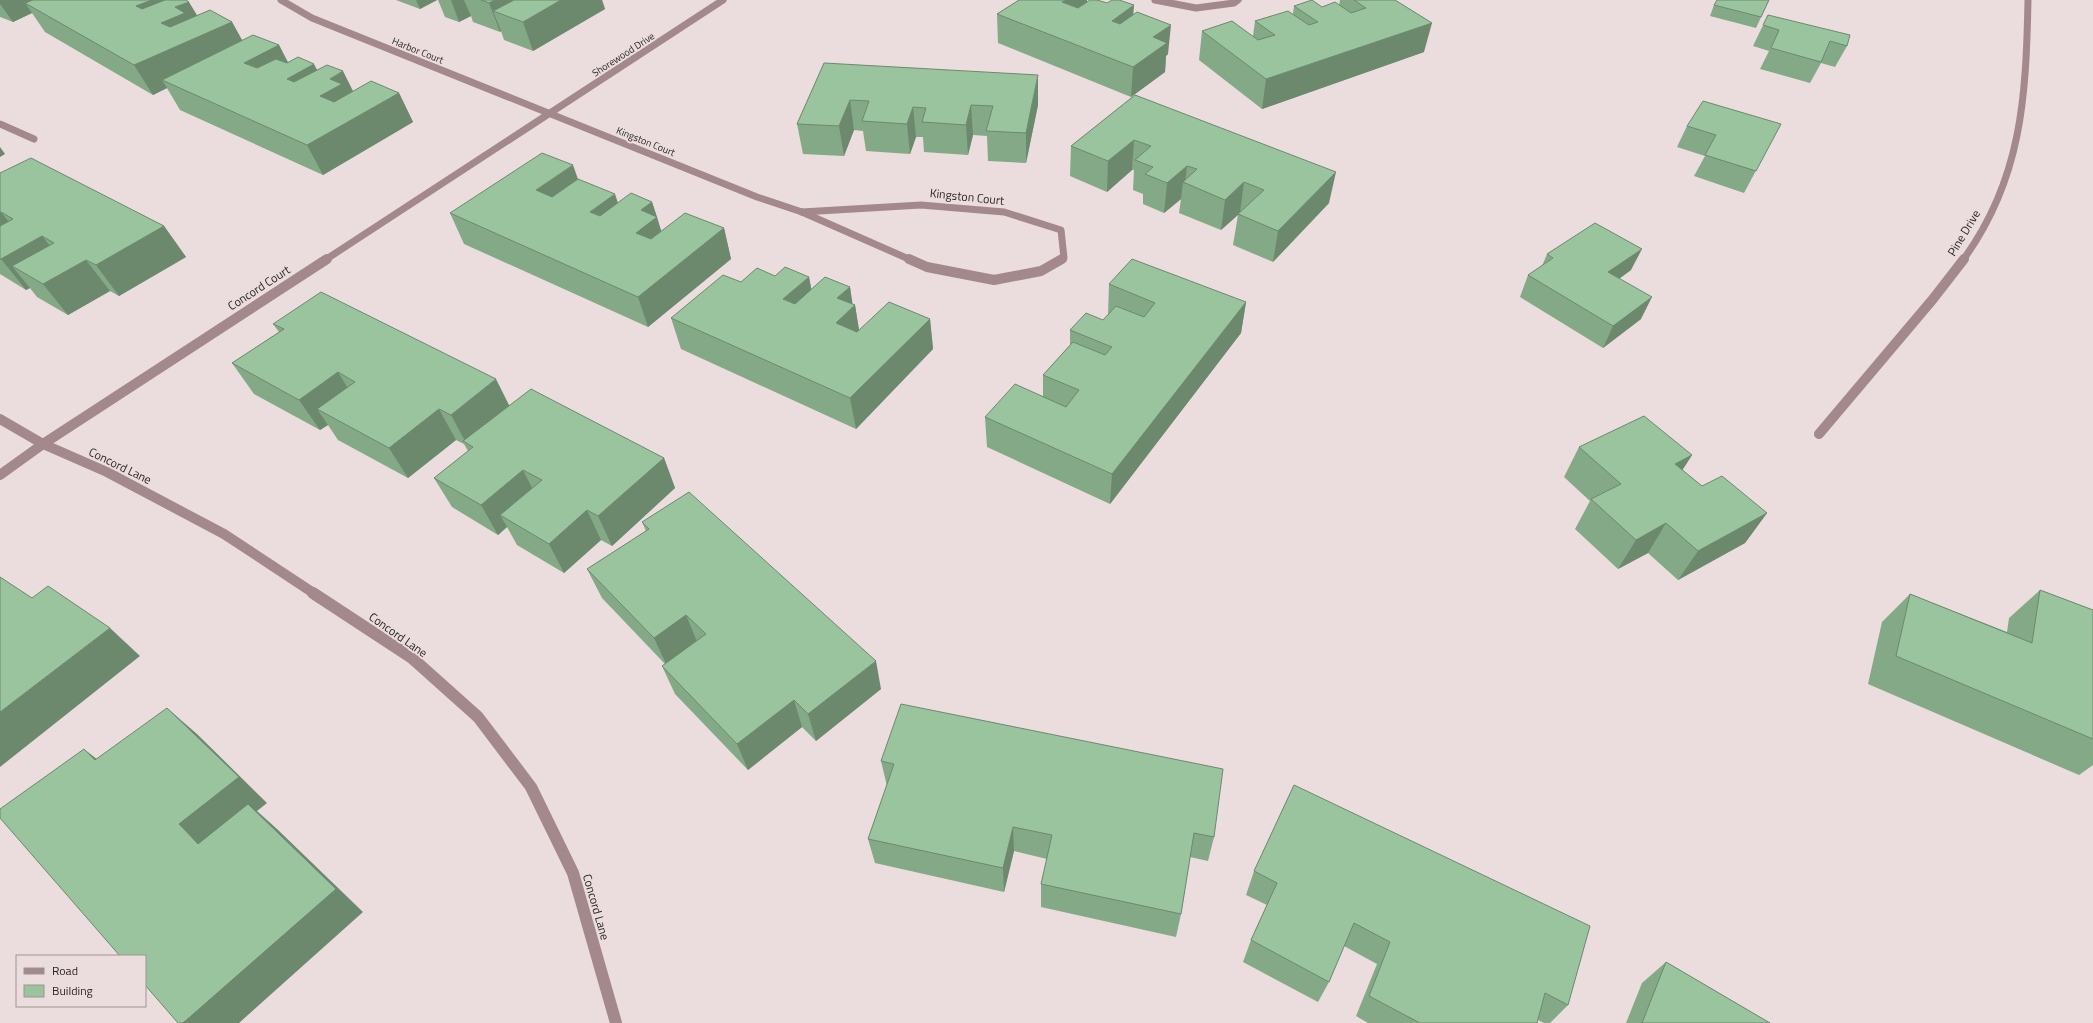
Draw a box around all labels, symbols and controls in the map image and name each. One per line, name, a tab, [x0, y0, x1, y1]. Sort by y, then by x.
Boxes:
street label: Shorewood Drive	[589, 29, 658, 80]
street label: Harbor Court	[390, 33, 446, 68]
street label: Kingston Court	[614, 123, 678, 160]
street label: Kingston Court	[929, 183, 1006, 210]
street label: Pine Drive	[1942, 206, 1985, 260]
street label: Concord Court	[224, 260, 294, 315]
street label: Concord Lane	[86, 442, 155, 489]
street label: Concord Lane	[365, 607, 432, 662]
street label: Concord Lane	[578, 872, 615, 942]
legend	[16, 955, 146, 1007]
text: Road	[52, 961, 78, 980]
text: Building	[52, 981, 93, 1000]

